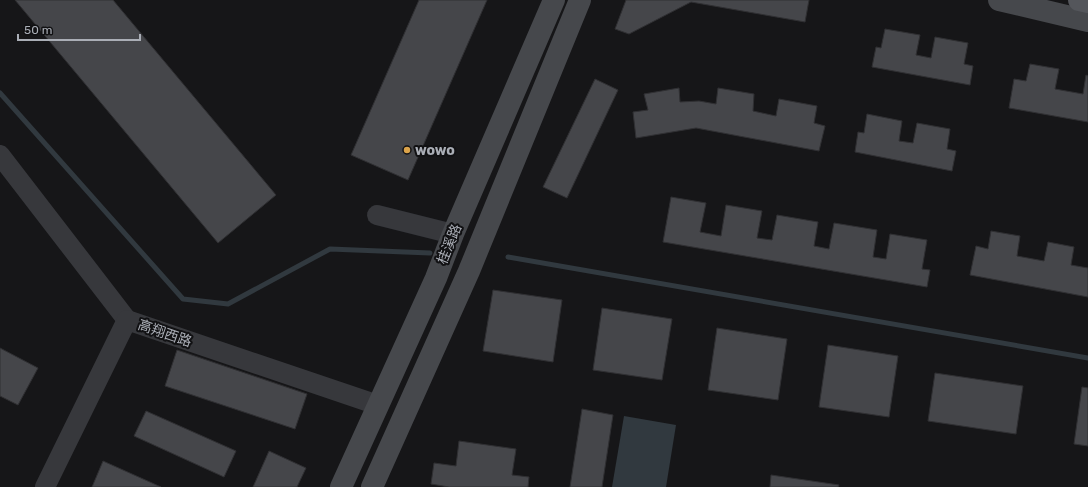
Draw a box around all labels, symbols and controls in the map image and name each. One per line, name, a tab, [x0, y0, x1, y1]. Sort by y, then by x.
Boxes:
scale bar	[18, 16, 140, 42]
text: 50 m	[24, 23, 52, 37]
place label: wowo	[415, 142, 455, 159]
marker: wowo	[402, 145, 412, 155]
street label: 桂溪路	[434, 222, 465, 267]
street label: 高翔西路	[136, 316, 194, 351]

